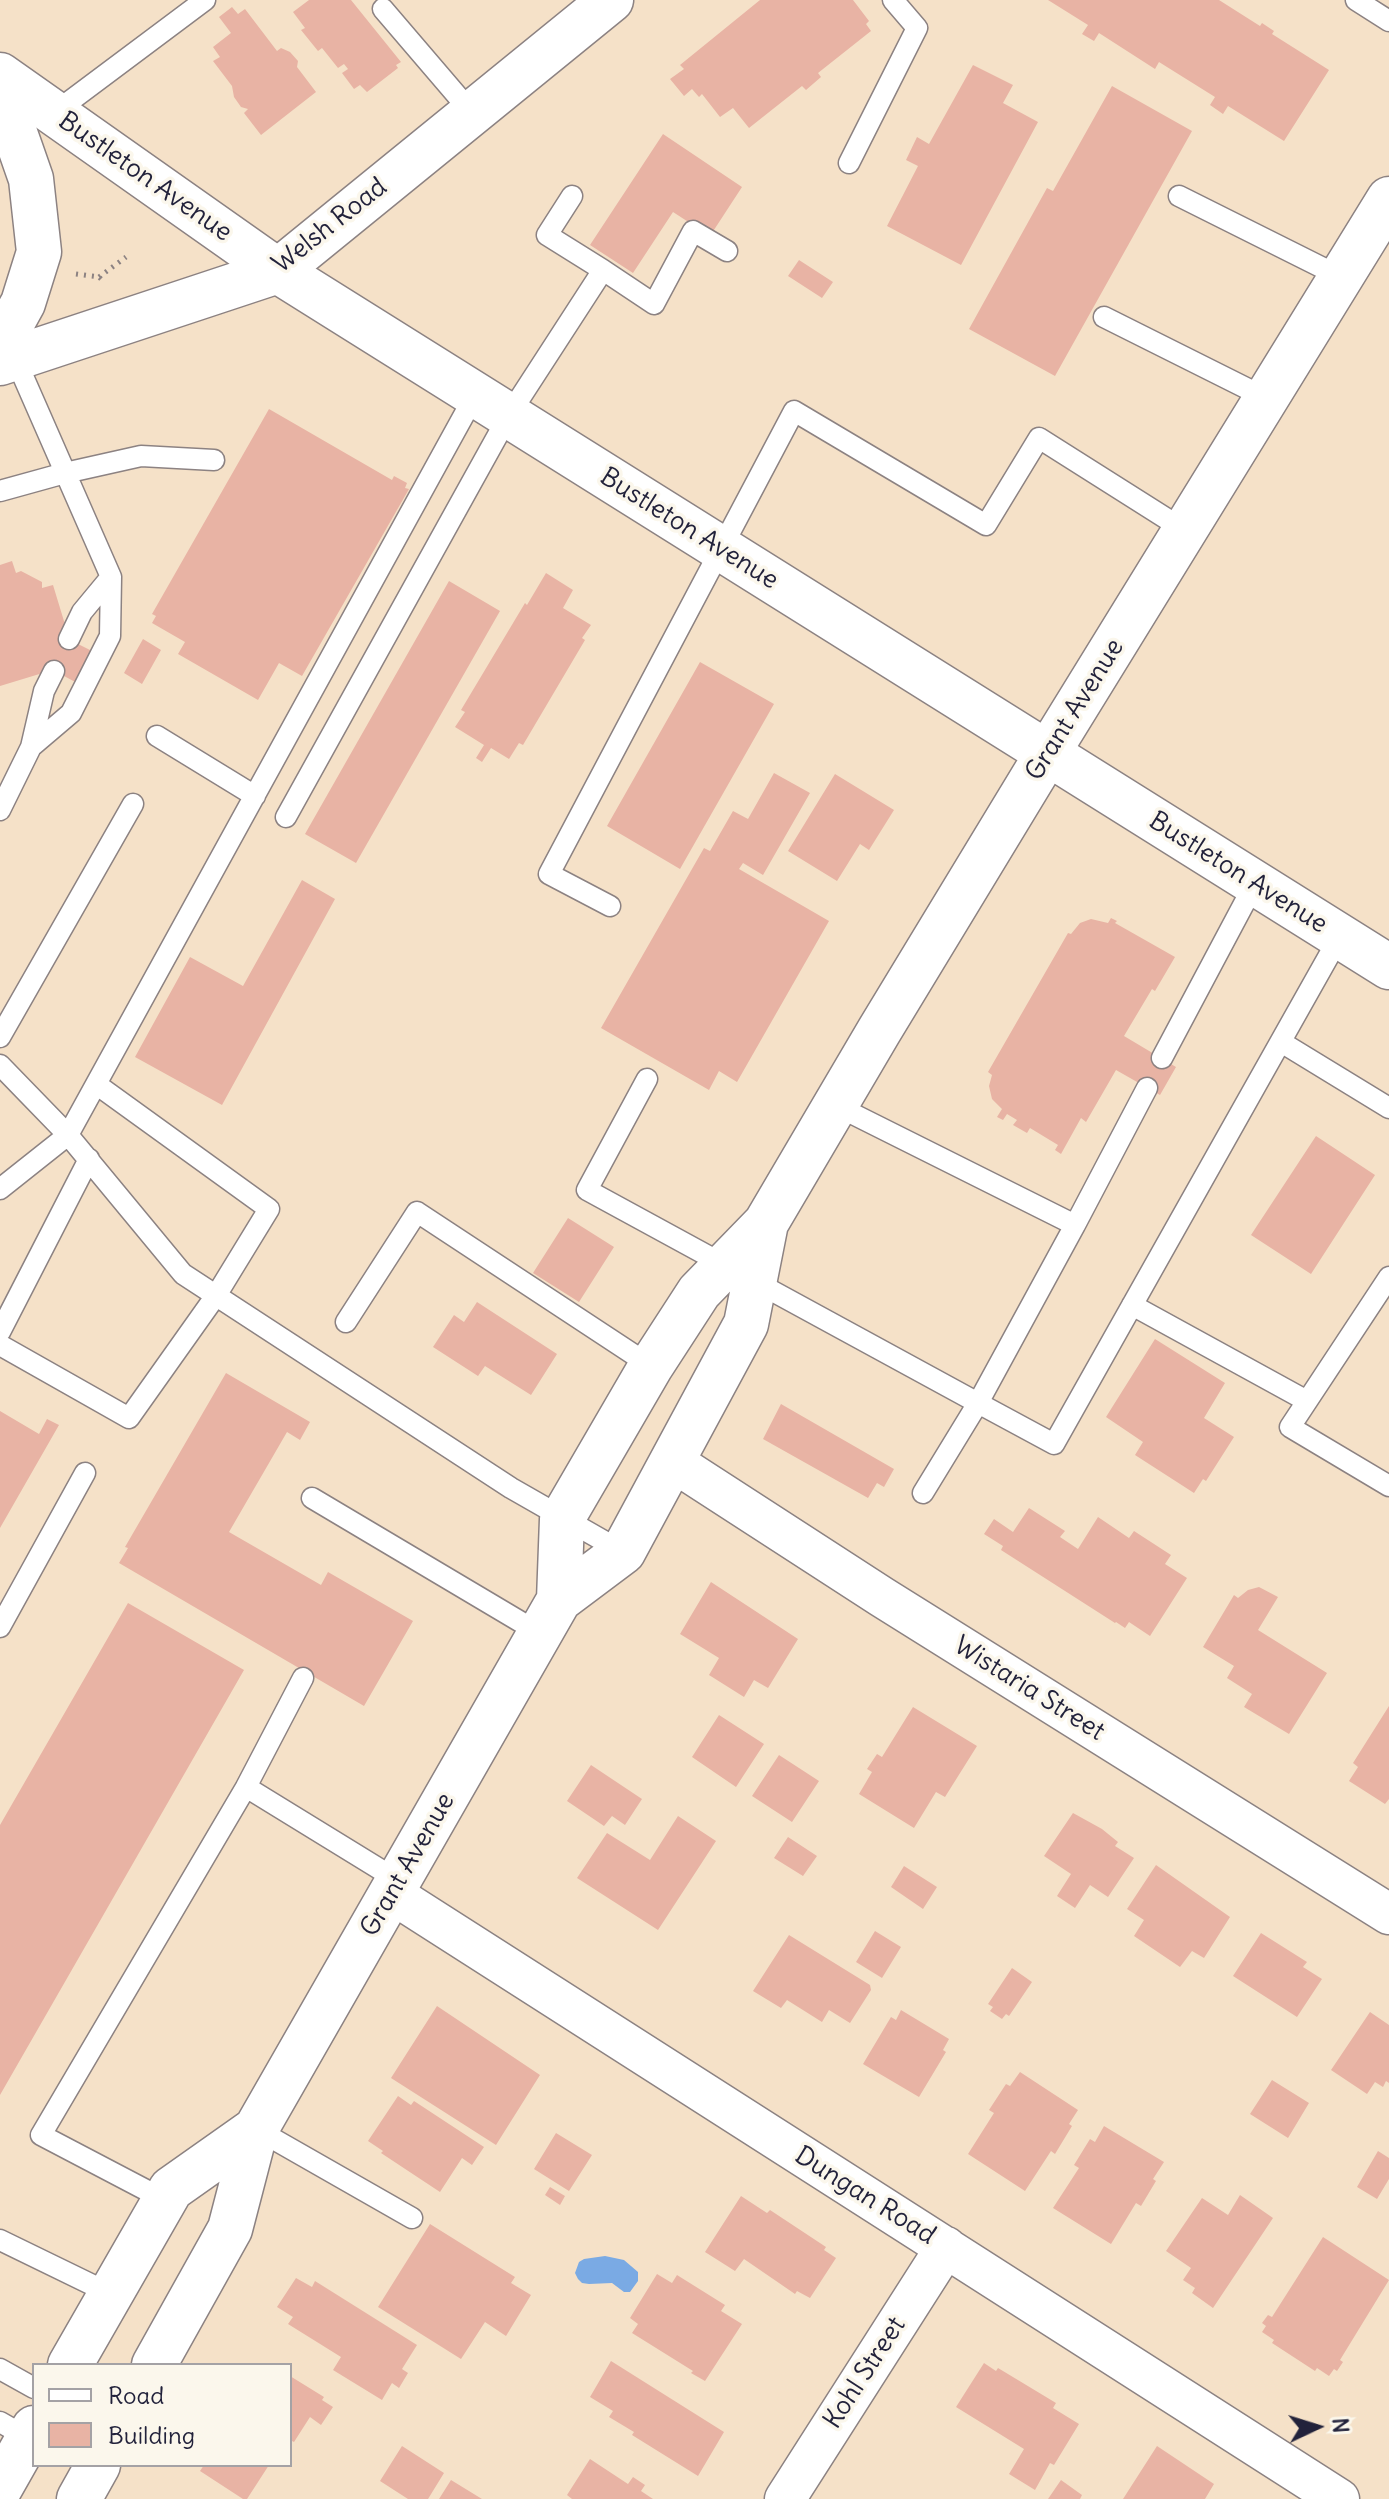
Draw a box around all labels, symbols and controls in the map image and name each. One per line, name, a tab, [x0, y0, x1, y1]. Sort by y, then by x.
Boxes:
street label: Bustleton Avenue	[52, 106, 238, 248]
street label: Welsh Road	[267, 172, 393, 280]
street label: Bustleton Avenue	[594, 462, 784, 596]
street label: Grant Avenue	[1019, 634, 1131, 786]
street label: Bustleton Avenue	[1143, 806, 1333, 940]
street label: Wistaria Street	[948, 1630, 1110, 1748]
street label: Grant Avenue	[354, 1788, 462, 1942]
street label: Dungan Road	[789, 2140, 941, 2252]
street label: Kohl Street	[817, 2311, 913, 2435]
legend	[32, 2363, 292, 2467]
text: Road	[108, 2380, 164, 2410]
north arrow	[1277, 2387, 1357, 2467]
text: N	[1326, 2417, 1355, 2434]
text: Building	[108, 2420, 195, 2450]

